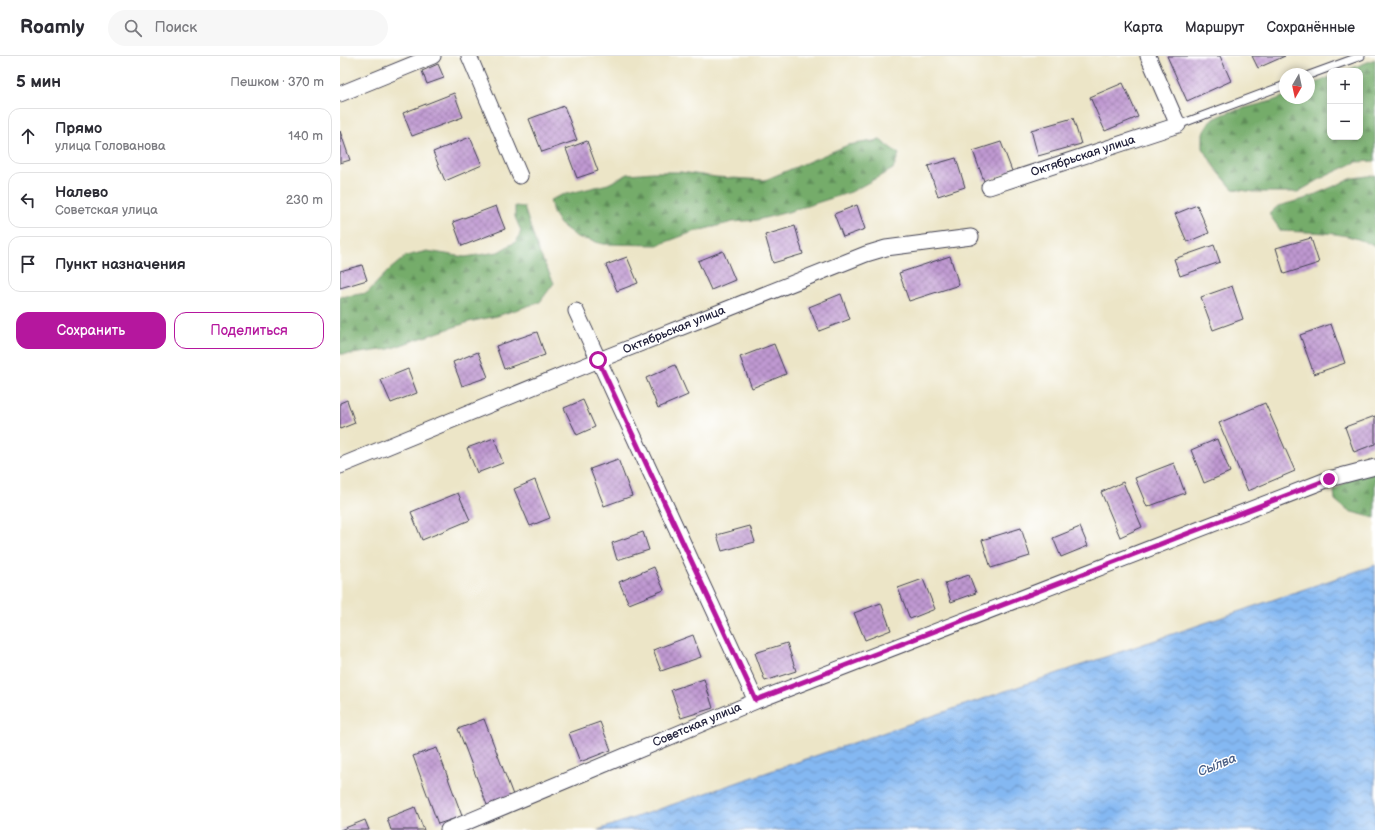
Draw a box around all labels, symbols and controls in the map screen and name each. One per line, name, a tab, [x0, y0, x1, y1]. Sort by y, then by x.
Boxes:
search box	[108, 10, 388, 46]
text: Roamly	[20, 16, 84, 39]
icon: search	[122, 17, 144, 39]
text: Поиск	[154, 18, 197, 37]
text: Карта	[1124, 19, 1163, 36]
text: Маршрут	[1185, 19, 1245, 36]
text: Сохранённые	[1267, 19, 1355, 36]
north arrow	[1279, 68, 1315, 104]
map controls	[1327, 68, 1363, 140]
button: +	[1327, 68, 1363, 104]
text: 5 мин	[16, 72, 61, 92]
text: Пешком · 370 m	[230, 74, 324, 90]
button: −	[1327, 104, 1363, 140]
text: Прямо	[55, 119, 102, 138]
icon: ahead	[17, 125, 39, 147]
text: 140 m	[288, 128, 323, 144]
street label: Октябрьская улица	[1029, 132, 1137, 180]
text: улица Голованова	[55, 138, 166, 154]
text: Налево	[55, 183, 108, 202]
icon: left	[17, 189, 39, 211]
text: 230 m	[286, 192, 323, 208]
text: Советская улица	[55, 202, 158, 218]
icon: arrive	[17, 253, 39, 275]
text: Пункт назначения	[55, 255, 186, 274]
street label: Октябрьская улица	[621, 303, 727, 357]
button: Сохранить	[16, 312, 166, 349]
button: Поделиться	[174, 312, 324, 349]
route start	[589, 351, 607, 369]
route end	[1320, 470, 1338, 488]
street label: Советская улица	[650, 700, 744, 750]
water label: Сы́лва	[1195, 750, 1239, 780]

